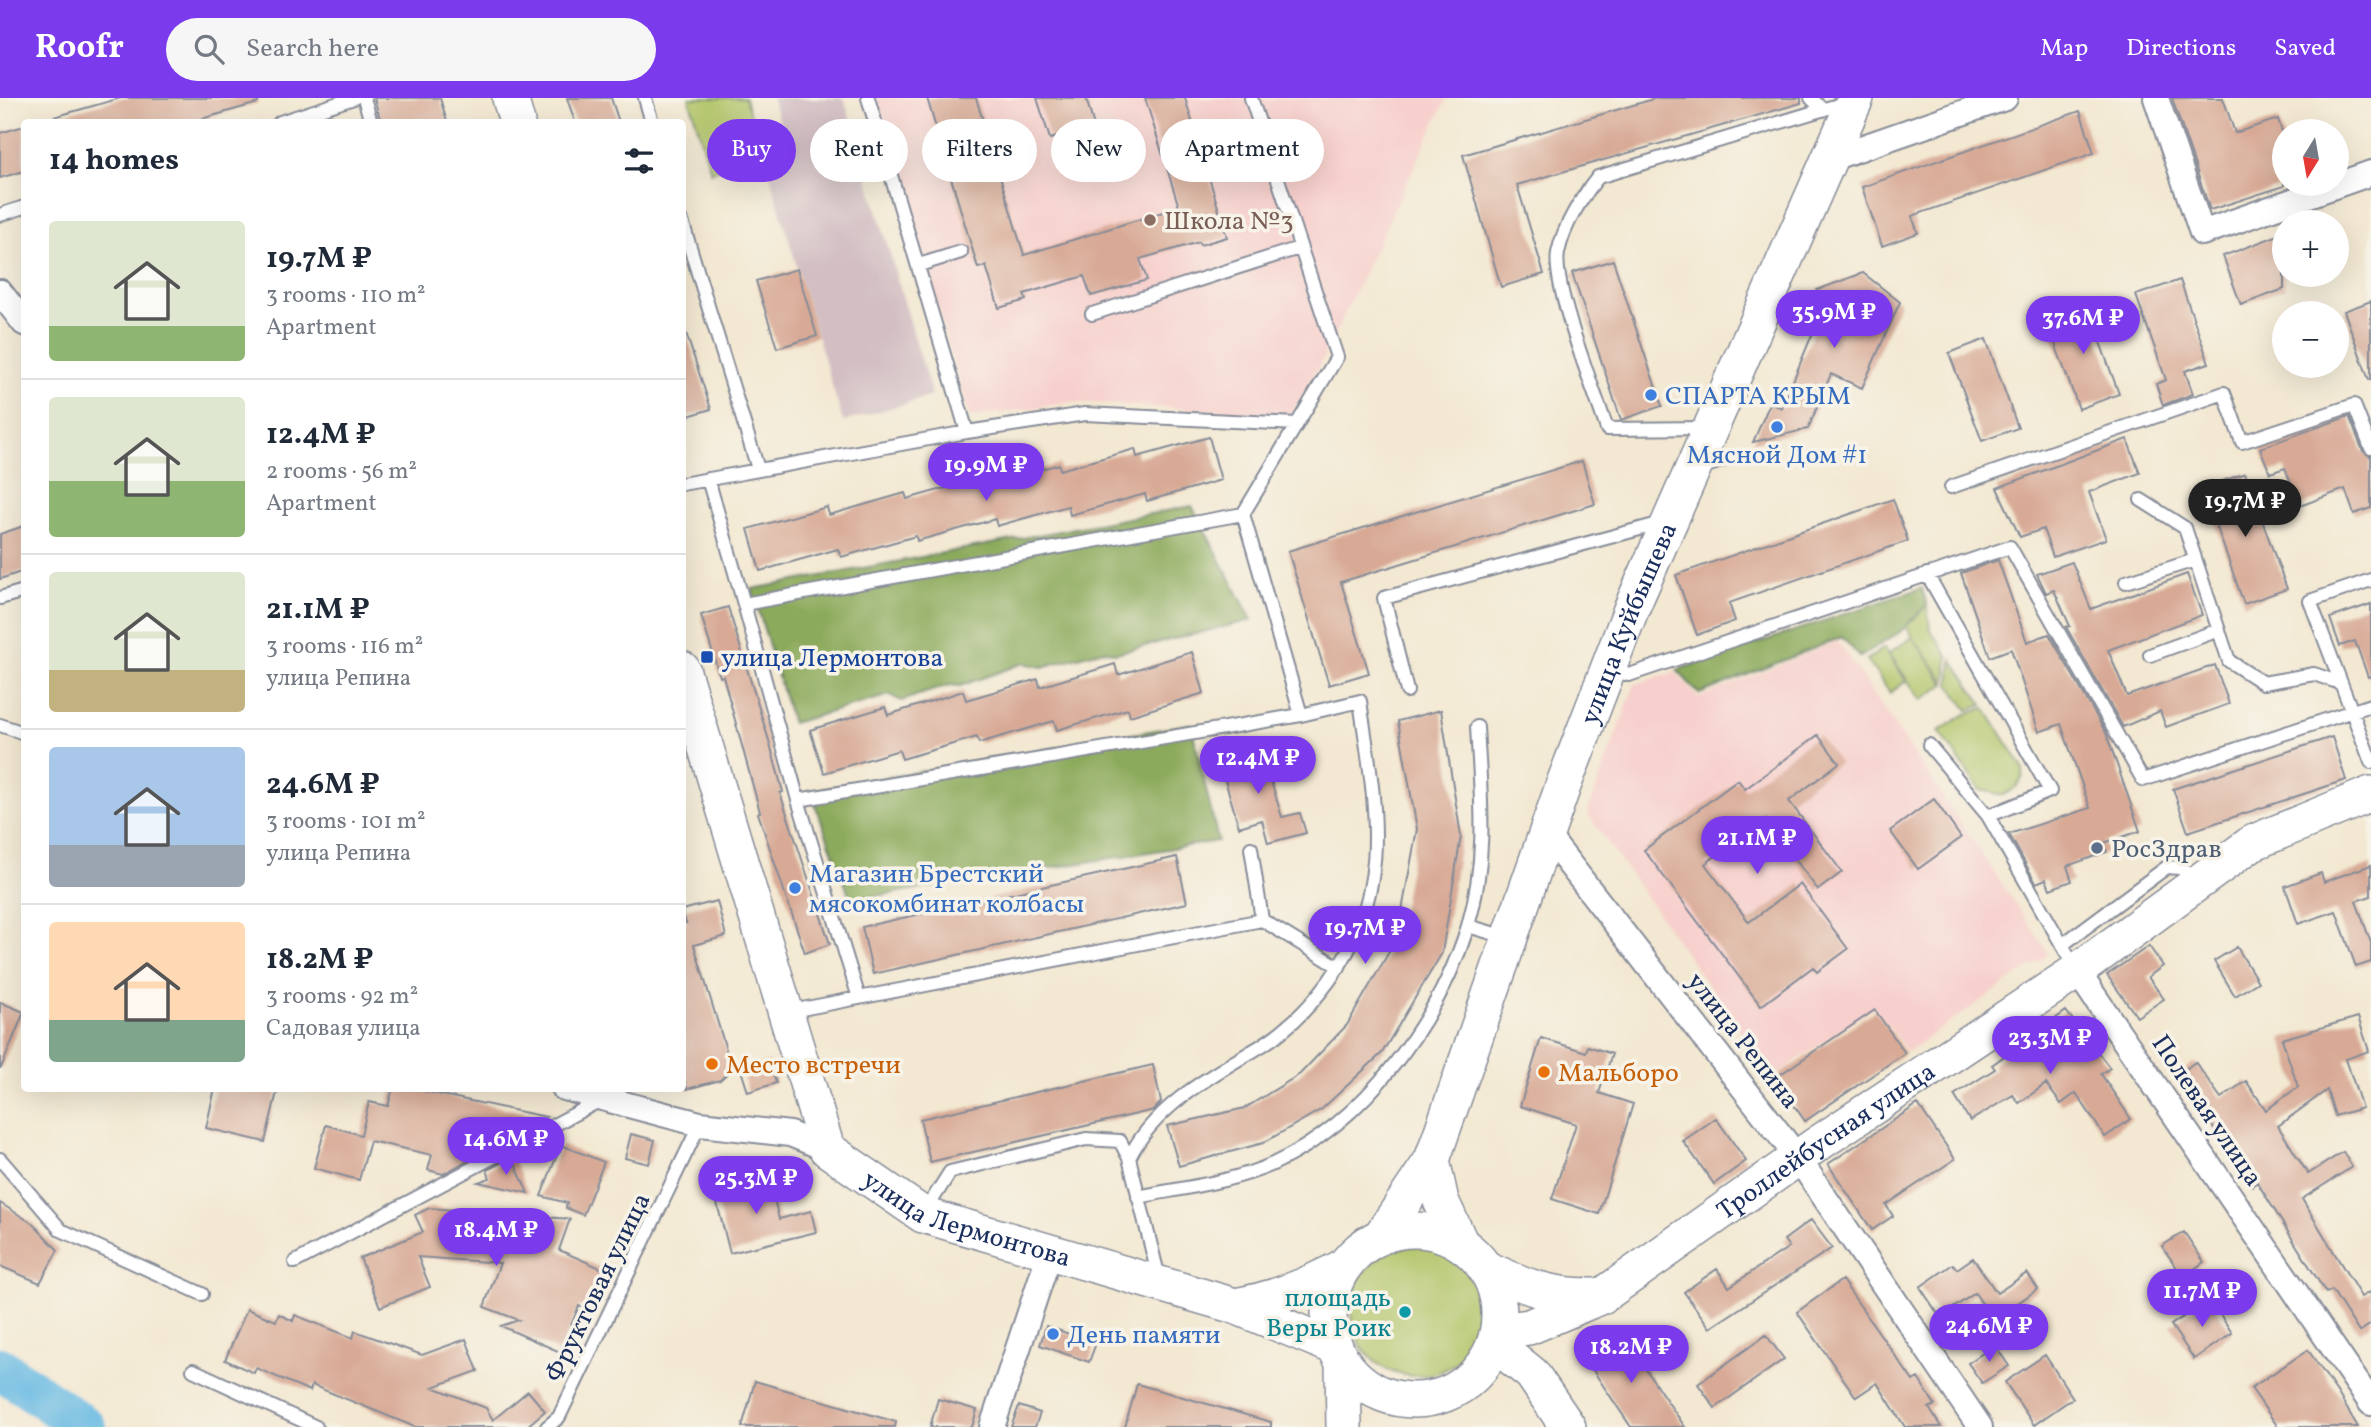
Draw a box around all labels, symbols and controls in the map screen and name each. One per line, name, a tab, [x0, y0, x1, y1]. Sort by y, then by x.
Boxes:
search box	[166, 18, 656, 81]
text: Roofr	[35, 26, 124, 72]
icon: search	[190, 30, 228, 68]
text: Search here	[246, 31, 379, 67]
text: Map	[2040, 32, 2088, 66]
text: Directions	[2126, 32, 2236, 66]
text: Saved	[2274, 32, 2336, 66]
chip: Buy	[707, 119, 796, 182]
chip: Rent	[810, 119, 908, 182]
chip: Filters	[922, 119, 1037, 182]
chip: New	[1051, 119, 1146, 182]
chip: Apartment	[1160, 119, 1324, 182]
north arrow	[2272, 119, 2348, 196]
map controls	[2272, 119, 2349, 378]
text: 14 homes	[49, 140, 179, 182]
icon: filters	[620, 142, 658, 180]
place label: Школа №3	[1164, 204, 1294, 240]
button: +	[2272, 210, 2349, 287]
marker: Школа №3	[1142, 212, 1158, 228]
text: 19.7M ₽	[266, 238, 372, 280]
icon: home	[105, 249, 189, 333]
text: 3 rooms · 110 m²	[266, 280, 426, 312]
pin: 35.9M ₽	[1769, 290, 1899, 350]
pin: 37.6M ₽	[2018, 296, 2148, 356]
text: 35.9M ₽	[1792, 297, 1876, 329]
button: −	[2272, 301, 2349, 378]
text: 37.6M ₽	[2042, 303, 2124, 335]
text: Apartment	[266, 312, 377, 344]
place label: СПАРТА КРЫМ	[1665, 379, 1851, 415]
marker: СПАРТА КРЫМ	[1643, 387, 1659, 403]
text: 12.4M ₽	[266, 414, 376, 456]
marker: Мясной Дом #1	[1769, 419, 1785, 435]
icon: home	[105, 425, 189, 509]
place label: Мясной Дом #1	[1687, 438, 1867, 474]
pin: 19.9M ₽	[921, 444, 1051, 503]
text: 19.9M ₽	[944, 450, 1028, 482]
text: 2 rooms · 56 m²	[266, 456, 417, 488]
pin: 19.7M ₽	[2180, 480, 2310, 539]
text: 19.7M ₽	[2204, 486, 2286, 518]
text: Apartment	[266, 488, 377, 520]
street label: улица Куйбышева	[1572, 517, 1687, 730]
text: 21.1M ₽	[266, 589, 370, 631]
icon: home	[105, 600, 189, 684]
text: 3 rooms · 116 m²	[266, 631, 423, 663]
place label: улица Лермонтова	[721, 641, 943, 677]
marker: улица Лермонтова	[699, 649, 715, 665]
text: улица Репина	[266, 663, 411, 695]
pin: 12.4M ₽	[1193, 736, 1323, 796]
text: 12.4M ₽	[1216, 743, 1300, 775]
text: 24.6M ₽	[266, 764, 380, 806]
icon: home	[105, 775, 189, 859]
text: 3 rooms · 101 m²	[266, 806, 426, 838]
pin: 21.1M ₽	[1692, 816, 1822, 876]
text: 21.1M ₽	[1717, 823, 1797, 855]
place label: РосЗдрав	[2111, 832, 2222, 868]
text: улица Репина	[266, 838, 411, 870]
marker: РосЗдрав	[2089, 840, 2105, 856]
place label: Магазин Брестский мясокомбинат колбасы	[809, 857, 1084, 923]
marker: Магазин Брестский мясокомбинат колбасы	[787, 880, 803, 896]
pin: 19.7M ₽	[1300, 906, 1430, 966]
text: 19.7M ₽	[1324, 913, 1406, 945]
text: 18.2M ₽	[266, 939, 374, 981]
icon: home	[105, 950, 189, 1034]
street label: улица Репина	[1678, 965, 1807, 1117]
text: 3 rooms · 92 m²	[266, 981, 418, 1013]
text: Садовая улица	[266, 1013, 421, 1045]
pin: 23.3M ₽	[1985, 1016, 2115, 1076]
text: 23.3M ₽	[2008, 1023, 2092, 1055]
street label: Полевая улица	[2142, 1028, 2271, 1194]
place label: Место встречи	[726, 1048, 901, 1084]
street label: Троллейбусная улица	[1710, 1054, 1943, 1230]
marker: Место встречи	[704, 1056, 720, 1072]
place label: Мальборо	[1558, 1056, 1679, 1092]
marker: Мальборо	[1536, 1064, 1552, 1080]
pin: 14.6M ₽	[441, 1118, 571, 1177]
text: 14.6M ₽	[464, 1124, 548, 1156]
pin: 25.3M ₽	[691, 1156, 821, 1216]
text: 25.3M ₽	[714, 1163, 798, 1195]
street label: улица Лермонтова	[855, 1163, 1075, 1277]
street label: Фруктовая улица	[537, 1187, 660, 1389]
pin: 18.4M ₽	[431, 1208, 561, 1268]
text: 18.4M ₽	[454, 1215, 538, 1247]
pin: 11.7M ₽	[2137, 1270, 2267, 1329]
text: 11.7M ₽	[2163, 1276, 2241, 1308]
place label: площадь Веры Роик	[1266, 1281, 1391, 1347]
marker: площадь Веры Роик	[1397, 1304, 1413, 1320]
pin: 24.6M ₽	[1924, 1304, 2054, 1364]
text: 24.6M ₽	[1945, 1311, 2033, 1343]
place label: День памяти	[1067, 1318, 1221, 1354]
marker: День памяти	[1045, 1326, 1061, 1342]
pin: 18.2M ₽	[1566, 1326, 1696, 1385]
text: 18.2M ₽	[1590, 1332, 1672, 1364]

